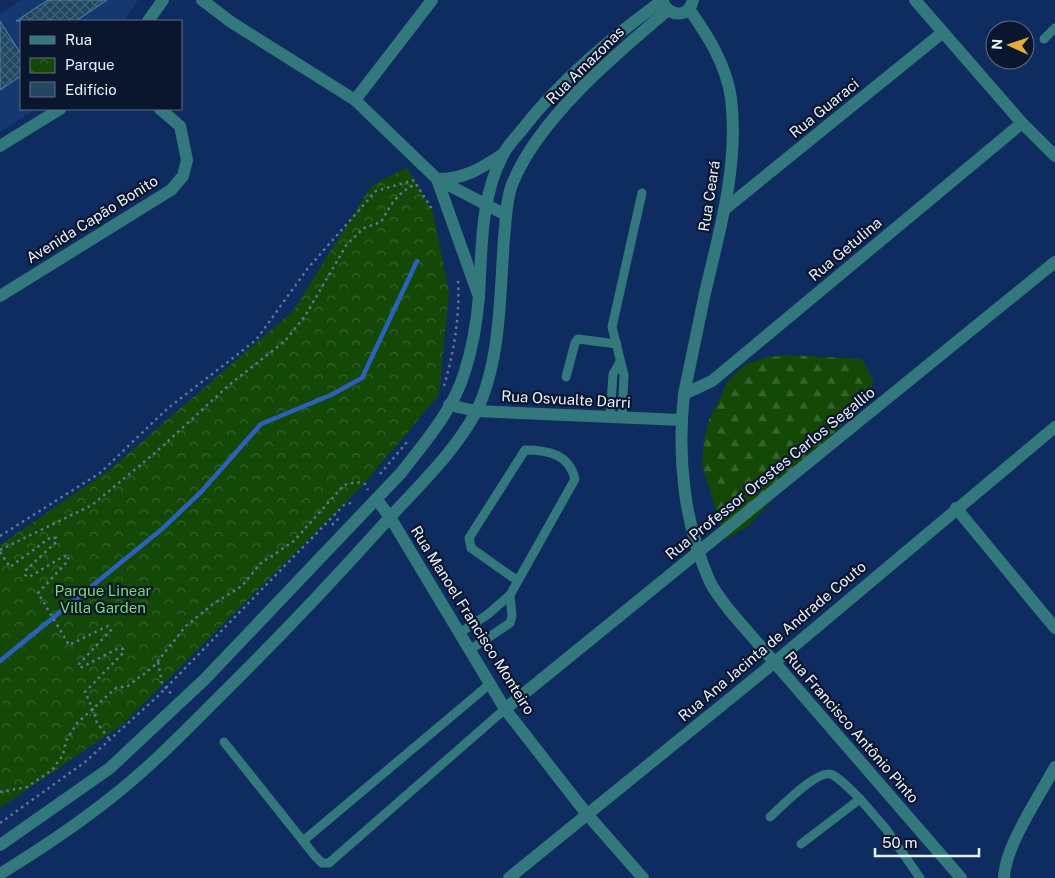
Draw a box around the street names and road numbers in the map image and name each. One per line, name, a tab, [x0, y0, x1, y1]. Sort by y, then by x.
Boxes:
street label: Rua Amazonas	[543, 23, 627, 107]
street label: Rua Guaraci	[786, 75, 862, 141]
street label: Rua Ceará	[695, 159, 723, 233]
street label: Avenida Capão Bonito	[23, 172, 161, 266]
street label: Rua Getulina	[805, 214, 885, 284]
street label: Rua Professor Orestes Carlos Segallio	[662, 383, 878, 563]
street label: Rua Osvualte Darri	[501, 387, 631, 411]
street label: Rua Manoel Francisco Monteiro	[408, 523, 538, 717]
street label: Rua Ana Jacinta de Andrade Couto	[675, 557, 869, 725]
street label: Rua Francisco Antônio Pinto	[782, 648, 922, 806]

